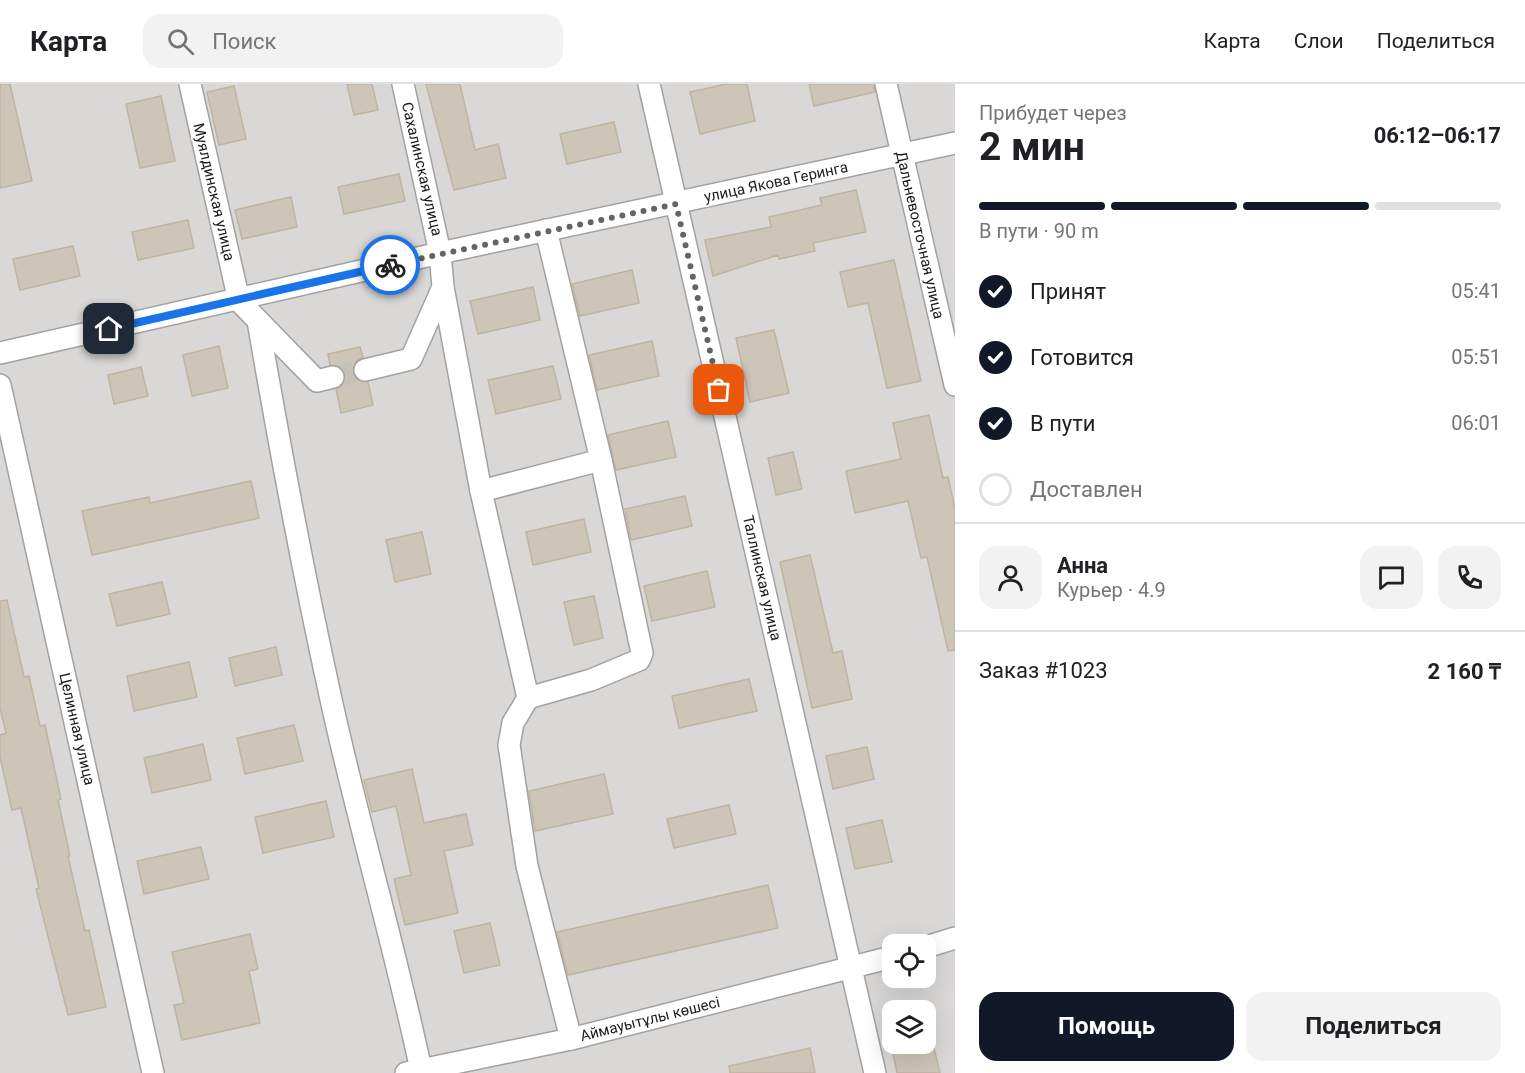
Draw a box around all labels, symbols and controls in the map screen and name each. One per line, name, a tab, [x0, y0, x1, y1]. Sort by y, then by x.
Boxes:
search box	[143, 14, 563, 68]
text: Карта	[30, 25, 107, 58]
icon: search	[164, 25, 197, 58]
text: Поиск	[212, 29, 277, 54]
text: Карта	[1204, 29, 1261, 53]
text: Слои	[1294, 29, 1344, 53]
text: Поделиться	[1377, 29, 1495, 53]
street label: Сахалинская улица	[398, 100, 446, 238]
text: Прибудет через	[979, 101, 1127, 125]
street label: Муялдинская улица	[189, 121, 239, 263]
text: 06:12–06:17	[1374, 123, 1501, 148]
text: 2 мин	[979, 124, 1085, 170]
street label: Дальневосточная улица	[892, 149, 948, 321]
street label: улица Якова Геринга	[702, 158, 850, 206]
text: В пути · 90 m	[979, 219, 1099, 243]
courier	[360, 235, 420, 295]
icon: bike	[374, 249, 407, 282]
icon: check	[979, 275, 1012, 308]
text: Принят	[1030, 279, 1106, 304]
text: 05:41	[1451, 279, 1501, 303]
pin	[83, 303, 134, 354]
icon: home	[92, 312, 125, 345]
icon: check	[979, 341, 1012, 374]
text: Готовится	[1030, 345, 1134, 370]
text: 05:51	[1451, 345, 1501, 369]
pin	[693, 364, 744, 415]
icon: bag	[702, 373, 735, 406]
icon: check	[979, 407, 1012, 440]
text: В пути	[1030, 411, 1096, 436]
text: 06:01	[1451, 411, 1501, 435]
text: Доставлен	[1030, 477, 1143, 502]
street label: Таллинская улица	[739, 514, 785, 642]
button: person	[979, 546, 1042, 609]
button: chat	[1360, 546, 1423, 609]
button: phone	[1438, 546, 1501, 609]
text: Анна	[1057, 553, 1108, 578]
text: Курьер · 4.9	[1057, 578, 1166, 602]
text: Заказ #1023	[979, 658, 1108, 683]
text: 2 160 ₸	[1428, 659, 1501, 684]
street label: Целинная улица	[55, 671, 99, 787]
map controls	[882, 934, 936, 1054]
button: locate	[882, 934, 936, 988]
button: Помощь	[979, 992, 1234, 1061]
button: Поделиться	[1246, 992, 1501, 1061]
street label: Аймауытұлы көшесі	[578, 993, 722, 1045]
button: layers	[882, 1000, 936, 1054]

